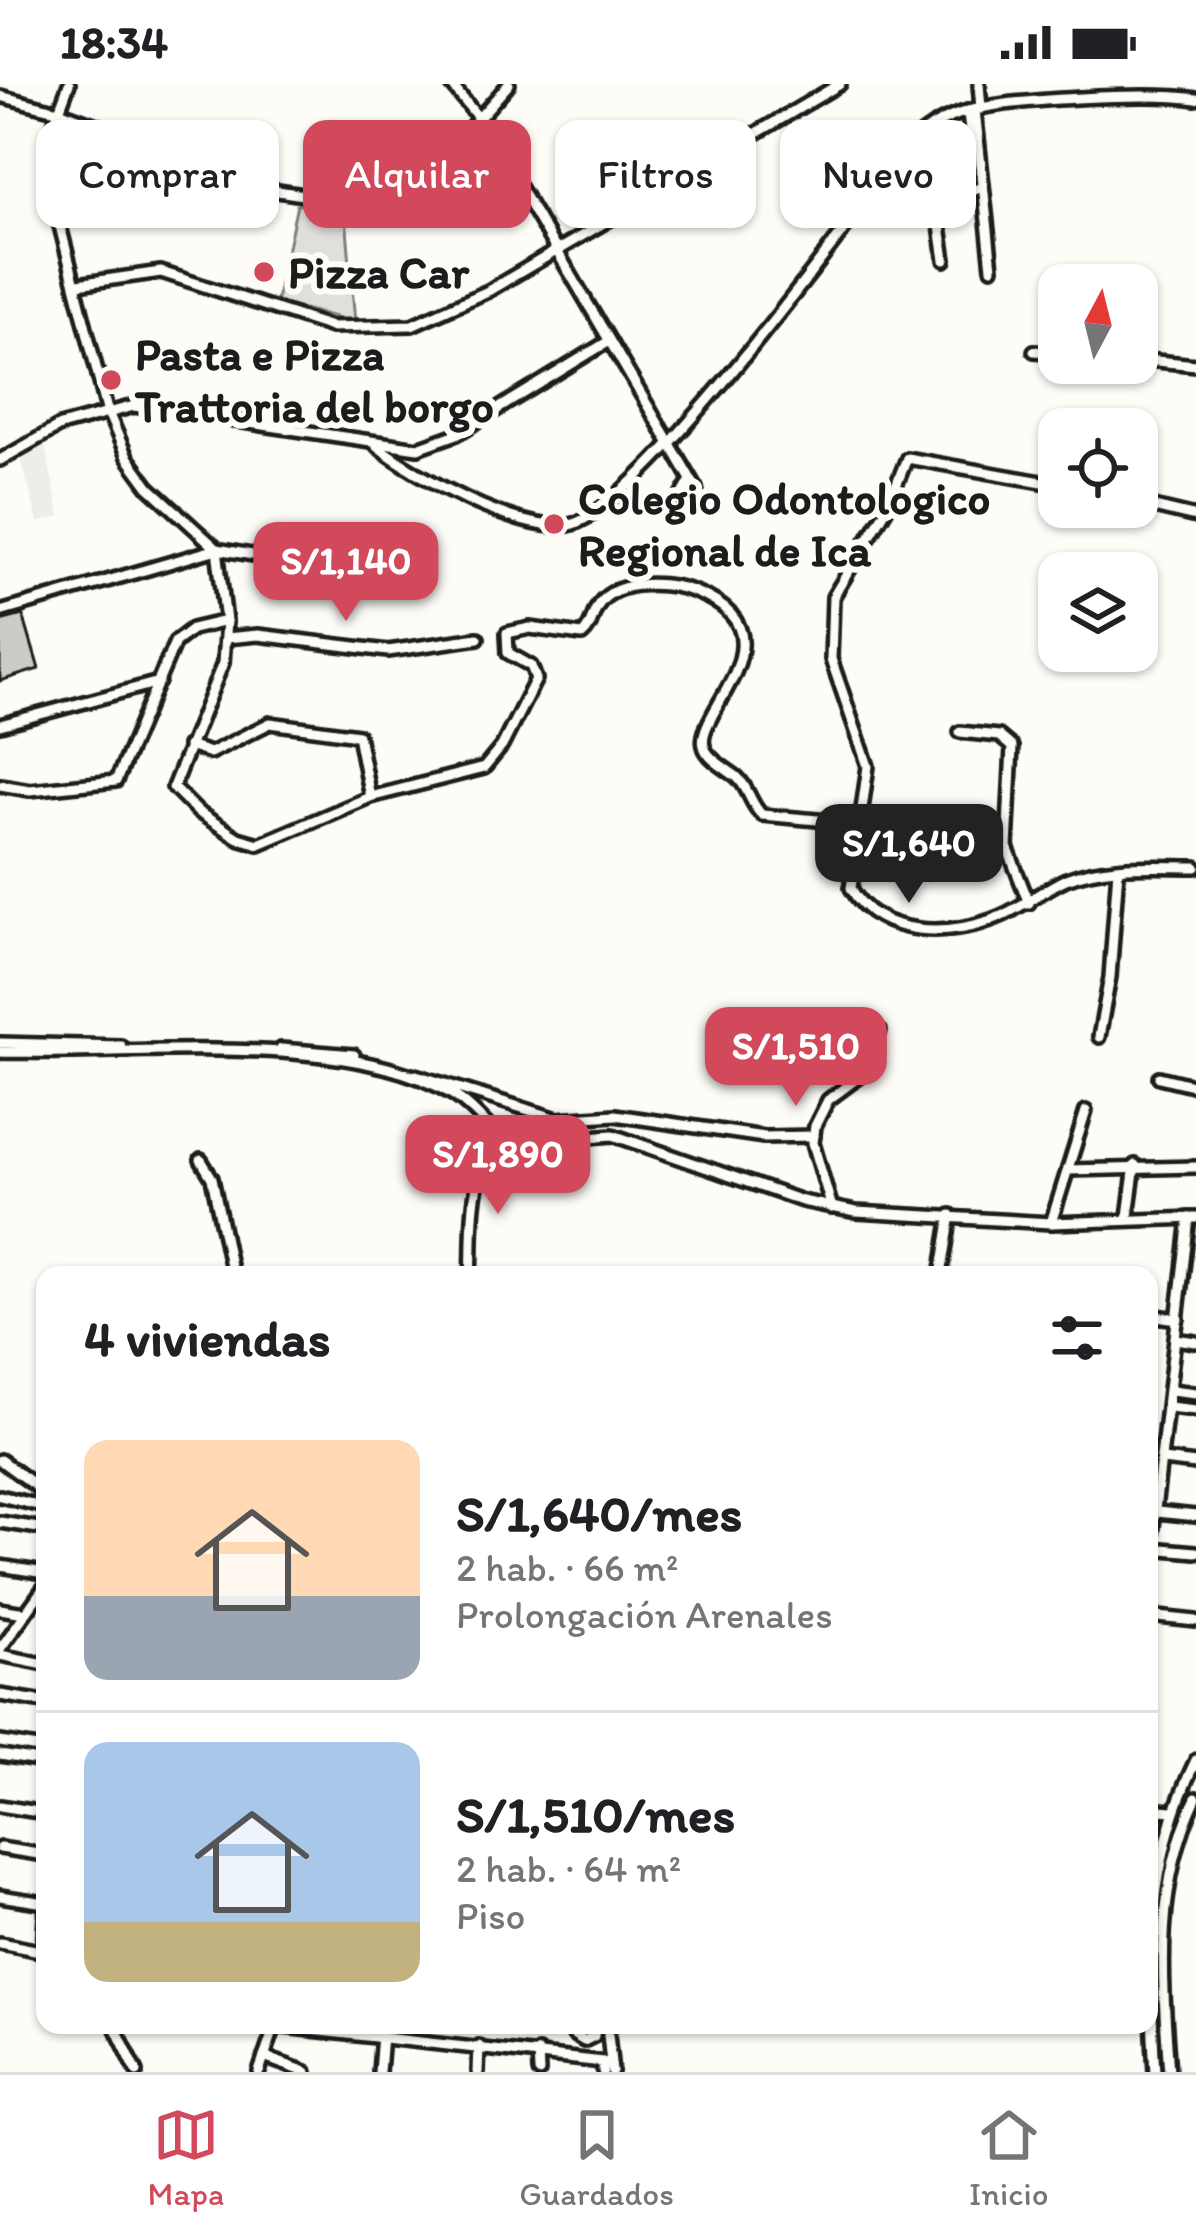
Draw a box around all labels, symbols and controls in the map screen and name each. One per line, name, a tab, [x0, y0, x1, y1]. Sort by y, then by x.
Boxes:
text: 18:34	[60, 15, 168, 69]
chip: Comprar	[36, 120, 279, 228]
chip: Alquilar	[303, 120, 531, 228]
chip: Filtros	[555, 120, 756, 228]
chip: Nuevo	[780, 120, 976, 228]
place label: Pizza Car	[288, 245, 470, 299]
marker: Pizza Car	[251, 259, 277, 285]
north arrow	[1038, 264, 1158, 384]
map controls	[1038, 264, 1158, 672]
place label: Pasta e Pizza Trattoria del borgo	[134, 327, 494, 433]
marker: Pasta e Pizza Trattoria del borgo	[98, 367, 124, 393]
button: locate	[1038, 408, 1158, 528]
place label: Colegio Odontologico Regional de Ica	[578, 471, 990, 577]
marker: Colegio Odontologico Regional de Ica	[541, 511, 567, 537]
pin: S/1,140	[235, 522, 457, 624]
text: S/1,140	[280, 537, 412, 584]
button: layers	[1038, 552, 1158, 672]
pin: S/1,640	[798, 804, 1020, 906]
text: S/1,640	[842, 819, 976, 866]
pin: S/1,510	[685, 1007, 907, 1109]
text: S/1,510	[732, 1022, 860, 1069]
pin: S/1,890	[387, 1115, 609, 1217]
text: S/1,890	[432, 1130, 564, 1177]
icon: filters	[1044, 1305, 1110, 1371]
text: 4 viviendas	[84, 1308, 330, 1369]
text: S/1,640/mes	[456, 1483, 742, 1544]
icon: home	[180, 1488, 324, 1632]
text: 2 hab. · 66 m²	[456, 1544, 678, 1591]
text: Prolongación Arenales	[456, 1591, 833, 1638]
text: S/1,510/mes	[456, 1784, 735, 1845]
icon: home	[180, 1790, 324, 1934]
text: 2 hab. · 64 m²	[456, 1845, 681, 1892]
text: Piso	[456, 1892, 525, 1939]
tab: Mapa	[147, 2102, 224, 2213]
tab: Guardados	[519, 2102, 674, 2213]
tab: Inicio	[969, 2102, 1049, 2213]

